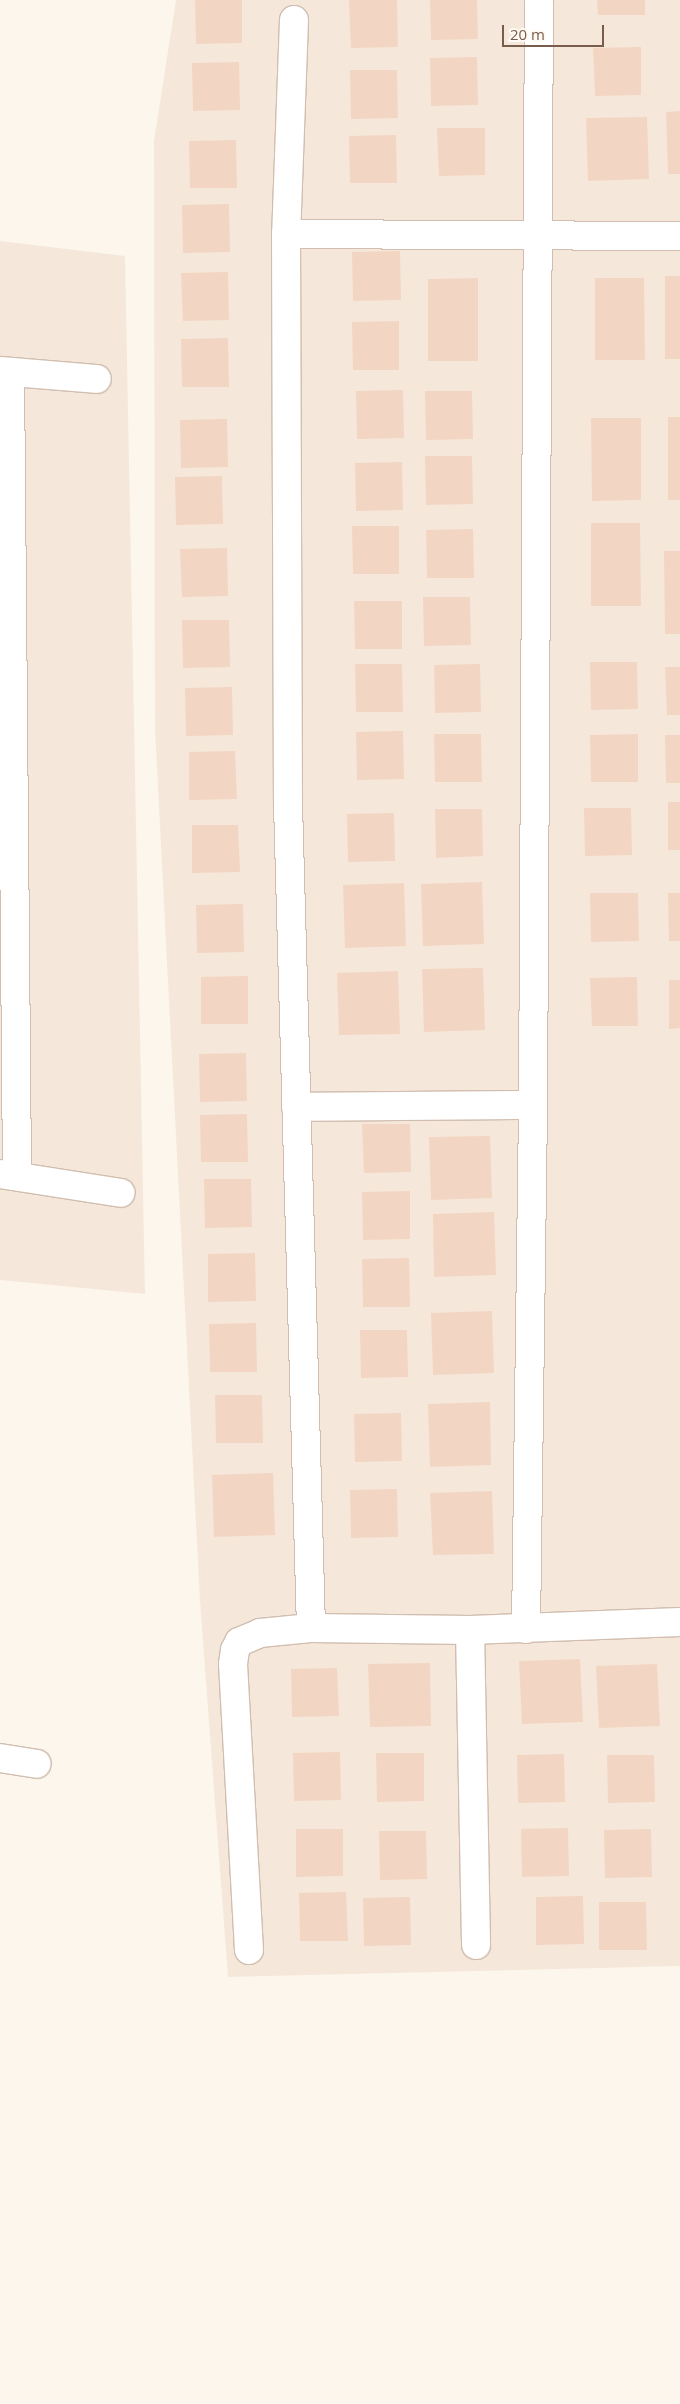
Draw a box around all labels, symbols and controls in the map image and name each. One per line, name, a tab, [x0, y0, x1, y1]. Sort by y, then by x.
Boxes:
scale bar	[505, 15, 608, 47]
text: 20 m	[510, 24, 545, 44]

